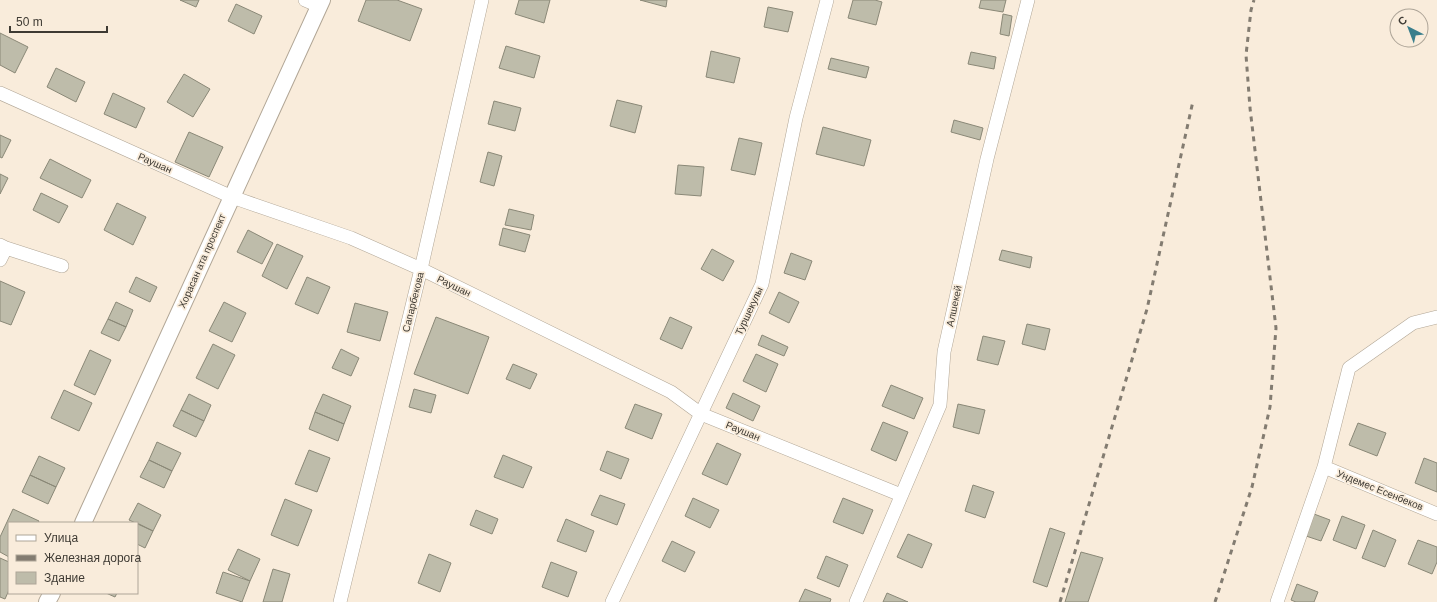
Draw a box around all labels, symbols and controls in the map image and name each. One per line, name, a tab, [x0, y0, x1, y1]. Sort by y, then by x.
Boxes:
scale bar	[10, 8, 107, 34]
north arrow	[1389, 8, 1429, 48]
text: С	[1395, 13, 1409, 28]
text: 50 m	[16, 15, 43, 29]
street label: Раушан	[136, 151, 174, 175]
street label: Хорасан ата проспект	[176, 212, 228, 310]
street label: Сапарбекова	[400, 270, 426, 333]
street label: Раушан	[435, 273, 473, 299]
street label: Алшекей	[944, 284, 964, 328]
street label: Туршекулы	[733, 285, 765, 337]
street label: Раушан	[724, 419, 762, 443]
street label: Ундемес Есенбеков	[1335, 468, 1425, 512]
legend	[8, 522, 138, 594]
text: Улица	[44, 531, 78, 545]
text: Железная дорога	[44, 551, 141, 565]
text: Здание	[44, 571, 85, 585]

